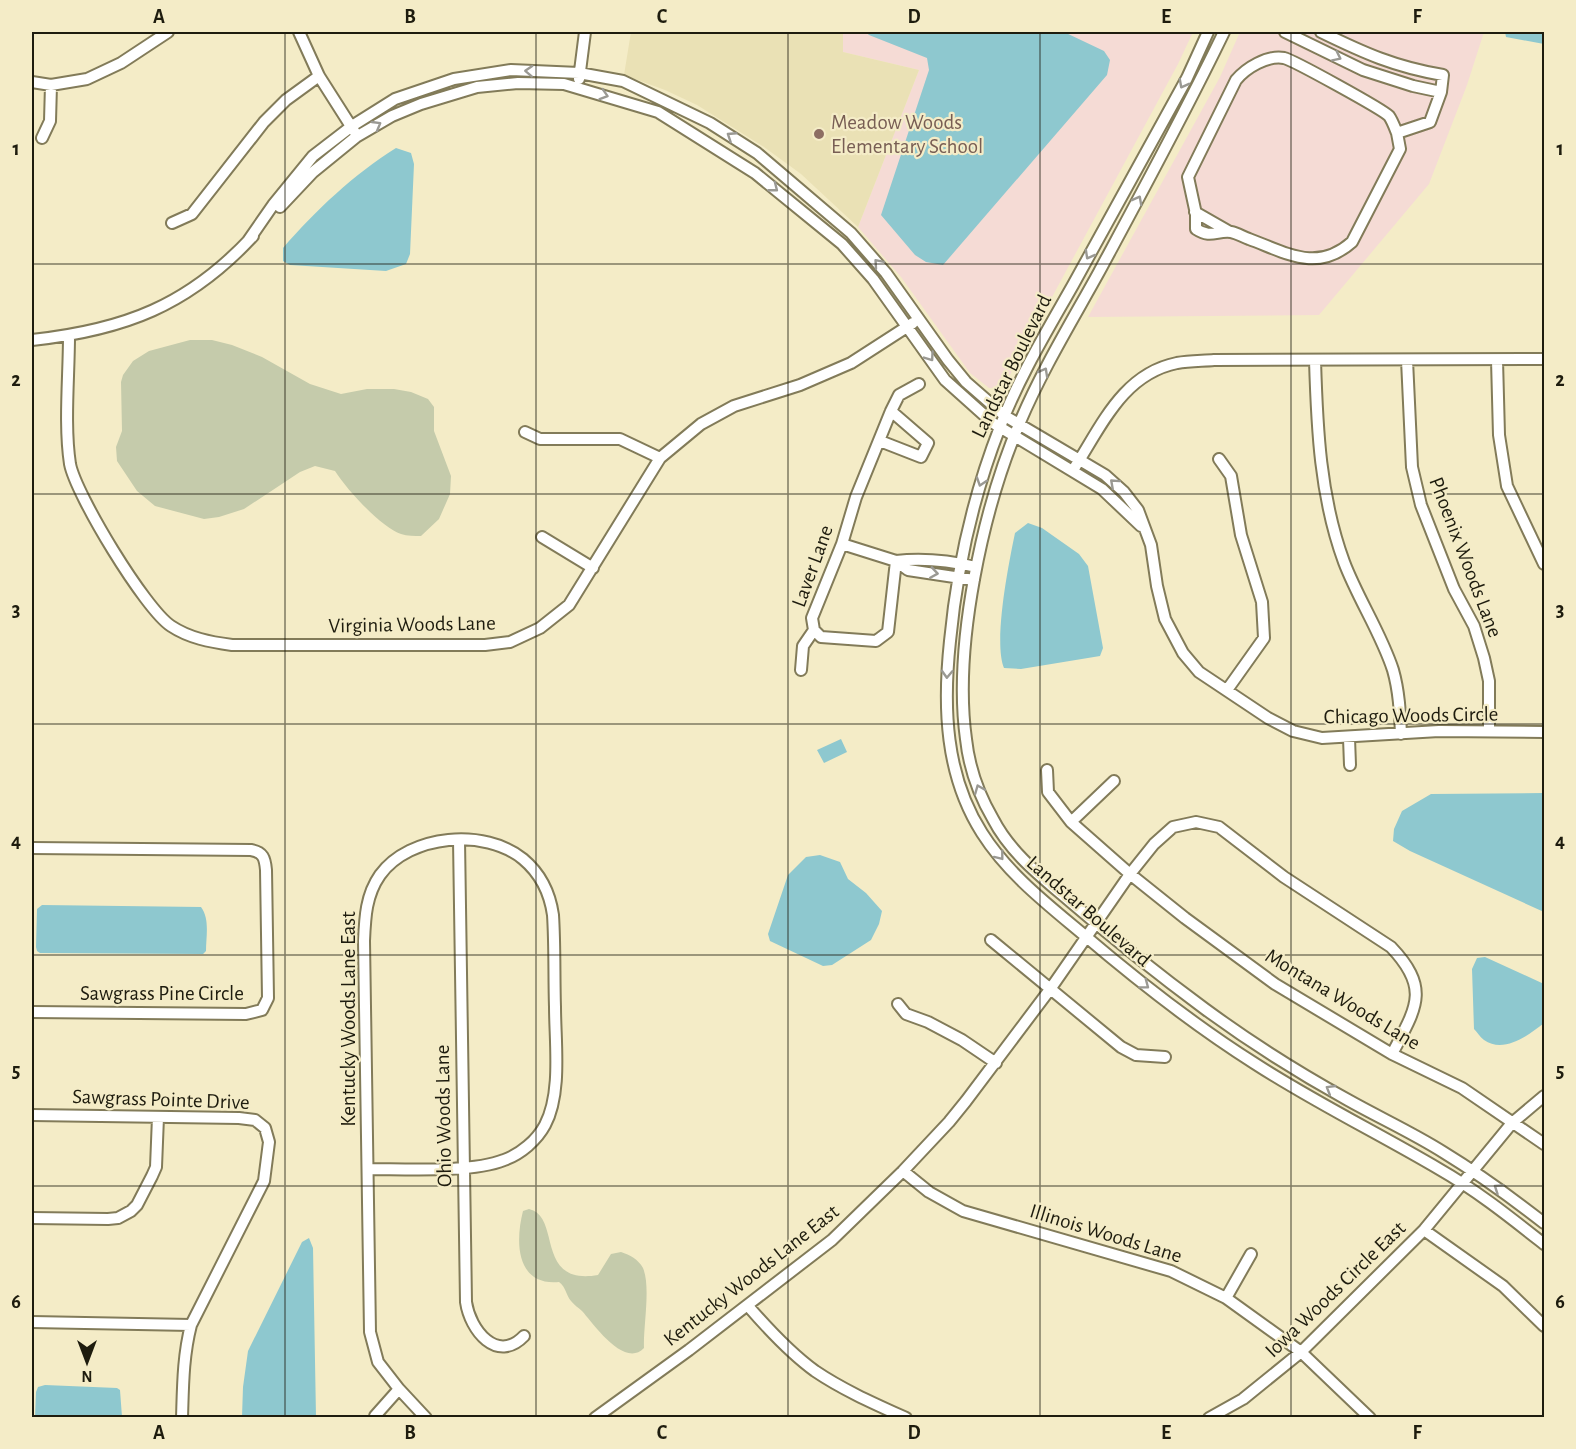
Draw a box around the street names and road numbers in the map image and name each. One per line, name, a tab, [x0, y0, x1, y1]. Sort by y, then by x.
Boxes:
street label: Landstar Boulevard	[968, 291, 1055, 441]
street label: Phoenix Woods Lane	[1425, 474, 1506, 640]
street label: Laver Lane	[788, 522, 837, 610]
street label: Virginia Woods Lane	[328, 613, 496, 636]
street label: Chicago Woods Circle	[1323, 703, 1499, 728]
street label: Landstar Boulevard	[1023, 852, 1155, 971]
street label: Kentucky Woods Lane East	[338, 911, 359, 1127]
street label: Montana Woods Lane	[1262, 945, 1424, 1054]
street label: Sawgrass Pine Circle	[80, 983, 244, 1004]
street label: Ohio Woods Lane	[432, 1045, 455, 1187]
street label: Sawgrass Pointe Drive	[72, 1086, 250, 1113]
street label: Illinois Woods Lane	[1027, 1200, 1184, 1267]
street label: Kentucky Woods Lane East	[660, 1201, 843, 1350]
street label: Iowa Woods Circle East	[1261, 1217, 1410, 1361]

